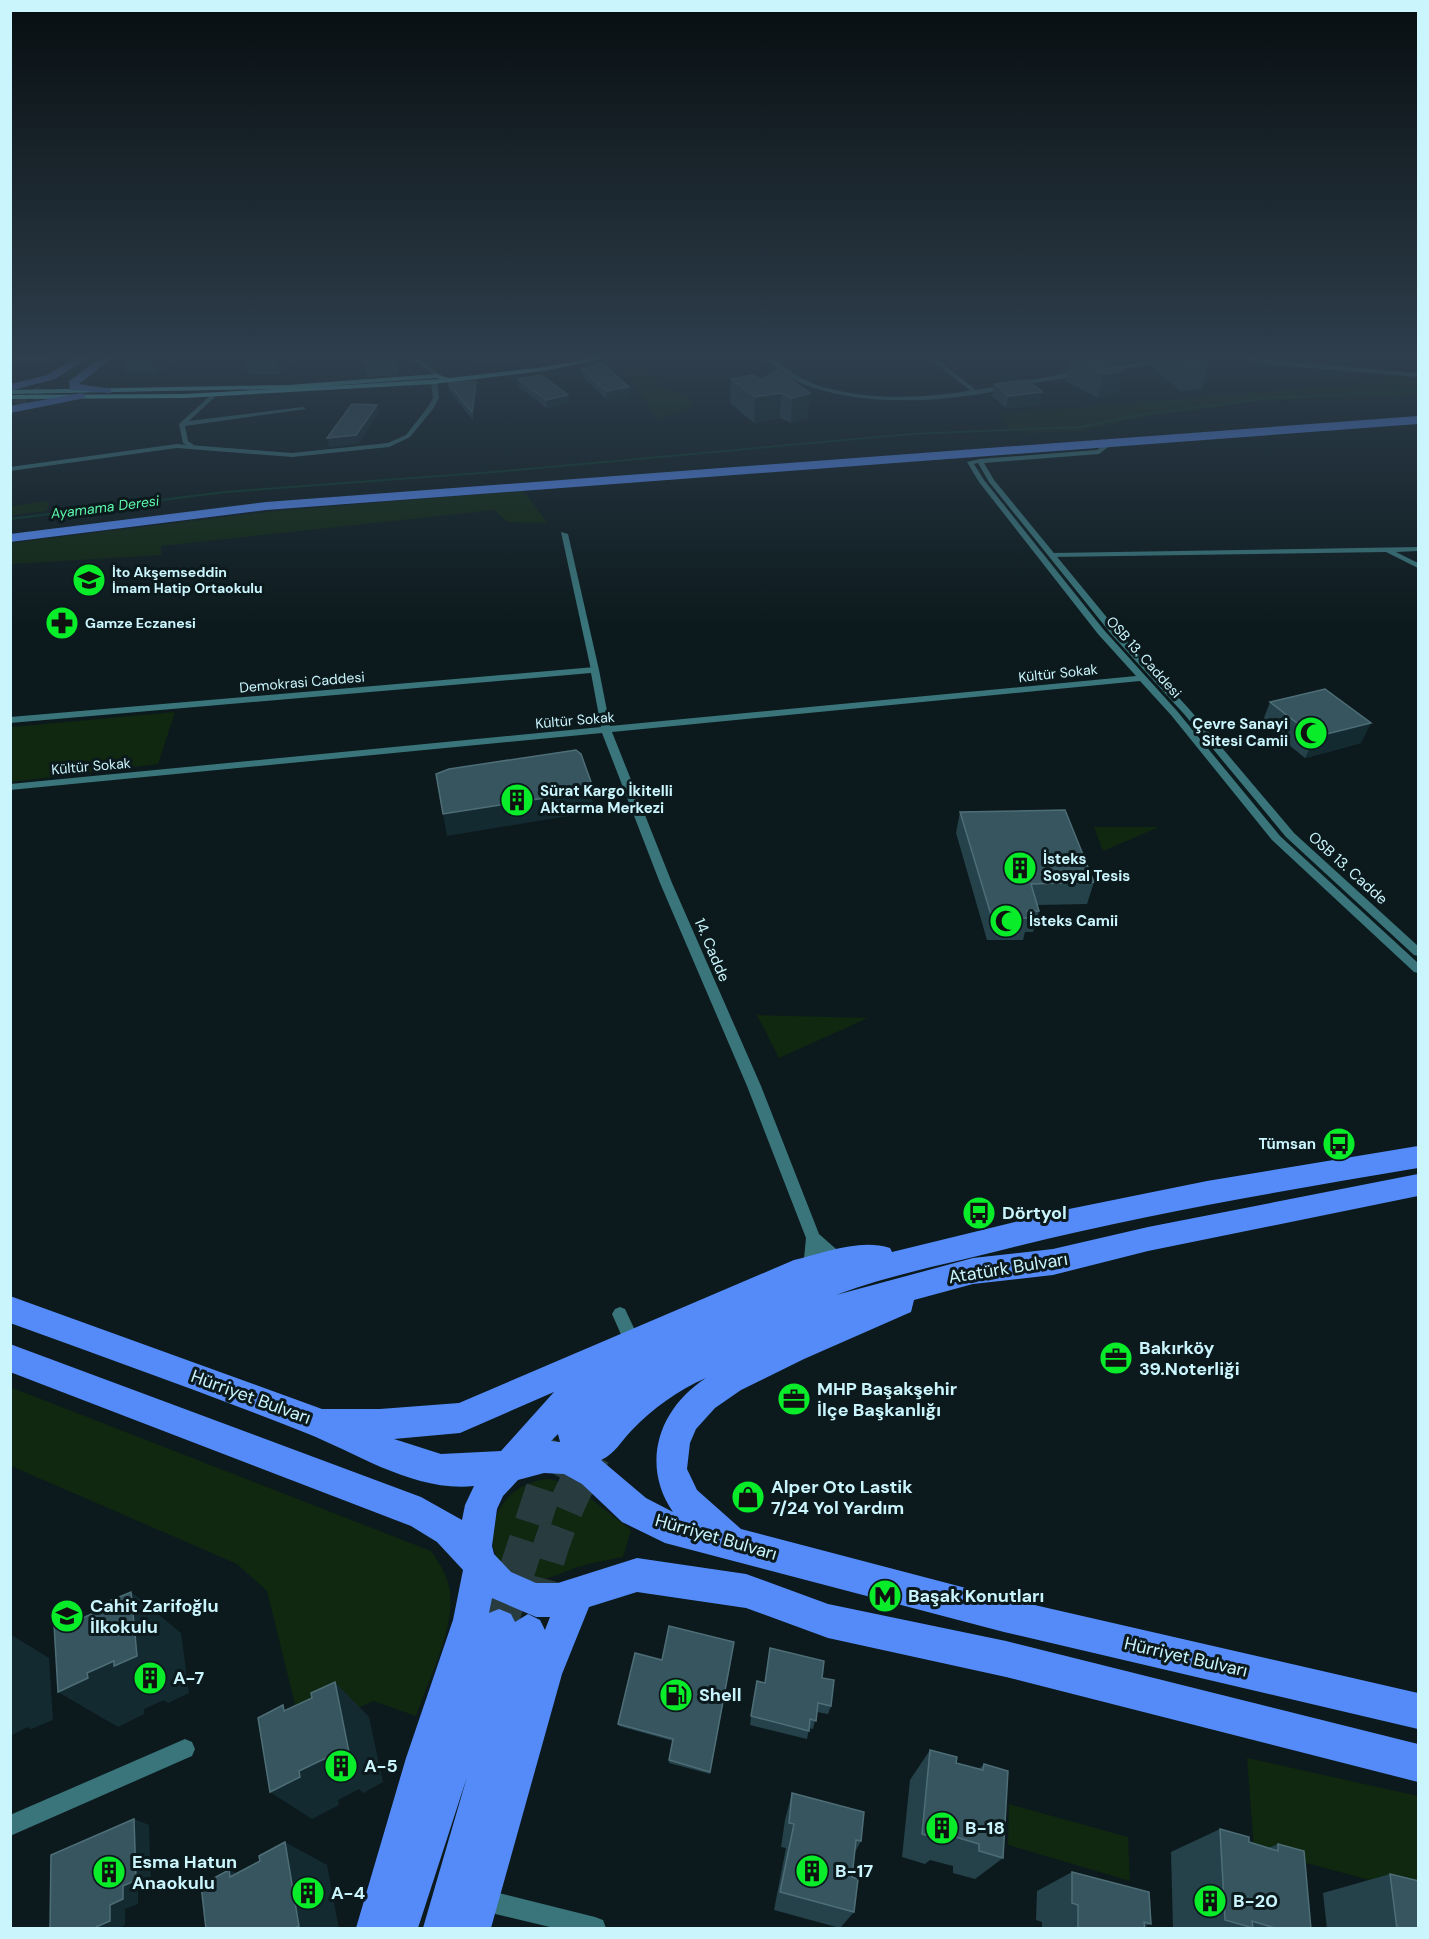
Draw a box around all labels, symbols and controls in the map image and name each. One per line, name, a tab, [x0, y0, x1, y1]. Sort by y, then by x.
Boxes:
water label: Ayamama Deresi	[49, 491, 161, 523]
school or university icon: İto Akşemseddin İmam Hatip Ortaokulu	[71, 562, 107, 598]
place label: İto Akşemseddin İmam Hatip Ortaokulu	[112, 563, 263, 597]
pharmacy icon: Gamze Eczanesi	[44, 605, 80, 641]
street label: OSB 13. Caddesi	[1103, 612, 1185, 702]
place label: Gamze Eczanesi	[85, 614, 196, 632]
street label: Kültür Sokak	[1017, 660, 1099, 686]
street label: Demokrasi Caddesi	[239, 668, 365, 696]
street label: Kültür Sokak	[535, 708, 615, 732]
place label: Çevre Sanayi Sitesi Camii	[1192, 714, 1288, 751]
mosque icon: Çevre Sanayi Sitesi Camii	[1293, 715, 1329, 751]
street label: Kültür Sokak	[51, 754, 131, 778]
place label: Sürat Kargo İkitelli Aktarma Merkezi	[540, 781, 673, 818]
building icon: Sürat Kargo İkitelli Aktarma Merkezi	[499, 782, 535, 818]
street label: OSB 13. Cadde	[1304, 827, 1392, 909]
place label: İsteks Sosyal Tesis	[1043, 849, 1130, 886]
building icon: İsteks Sosyal Tesis	[1002, 850, 1038, 886]
mosque icon: İsteks Camii	[988, 903, 1024, 939]
place label: İsteks Camii	[1029, 911, 1118, 931]
street label: 14. Cadde	[690, 915, 734, 985]
bus stop icon: Tümsan	[1321, 1126, 1357, 1162]
place label: Tümsan	[1258, 1134, 1316, 1154]
bus stop icon: Dörtyol	[961, 1195, 997, 1231]
place label: Dörtyol	[1002, 1201, 1067, 1225]
street label: Atatürk Bulvarı	[947, 1247, 1069, 1289]
place label: Bakırköy 39.Noterliği	[1139, 1336, 1240, 1381]
office icon: Bakırköy 39.Noterliği	[1098, 1340, 1134, 1376]
street label: Hürriyet Bulvarı	[188, 1364, 314, 1430]
place label: MHP Başakşehir İlçe Başkanlığı	[817, 1377, 957, 1422]
office icon: MHP Başakşehir İlçe Başkanlığı	[776, 1381, 812, 1417]
place label: Alper Oto Lastik 7/24 Yol Yardım	[771, 1475, 913, 1520]
shop icon: Alper Oto Lastik 7/24 Yol Yardım	[730, 1479, 766, 1515]
street label: Hürriyet Bulvarı	[652, 1508, 780, 1566]
metro station icon: Başak Konutları	[867, 1578, 903, 1614]
place label: Başak Konutları	[908, 1584, 1044, 1608]
place label: Cahit Zarifoğlu İlkokulu	[90, 1594, 218, 1639]
school or university icon: Cahit Zarifoğlu İlkokulu	[49, 1598, 85, 1634]
street label: Hürriyet Bulvarı	[1122, 1631, 1250, 1683]
building icon: A-7	[132, 1660, 168, 1696]
place label: A-7	[173, 1666, 205, 1690]
fuel station icon: Shell	[658, 1677, 694, 1713]
place label: Shell	[699, 1683, 741, 1707]
building icon: A-5	[323, 1748, 359, 1784]
place label: A-5	[364, 1754, 398, 1778]
building icon: B-18	[924, 1810, 960, 1846]
place label: B-18	[965, 1816, 1005, 1840]
place label: Esma Hatun Anaokulu	[132, 1850, 237, 1895]
building icon: B-17	[794, 1853, 830, 1889]
building icon: Esma Hatun Anaokulu	[91, 1854, 127, 1890]
place label: B-17	[835, 1859, 873, 1883]
building icon: A-4	[290, 1875, 326, 1911]
place label: A-4	[331, 1881, 366, 1905]
building icon: B-20	[1192, 1883, 1228, 1919]
place label: B-20	[1233, 1889, 1278, 1913]

